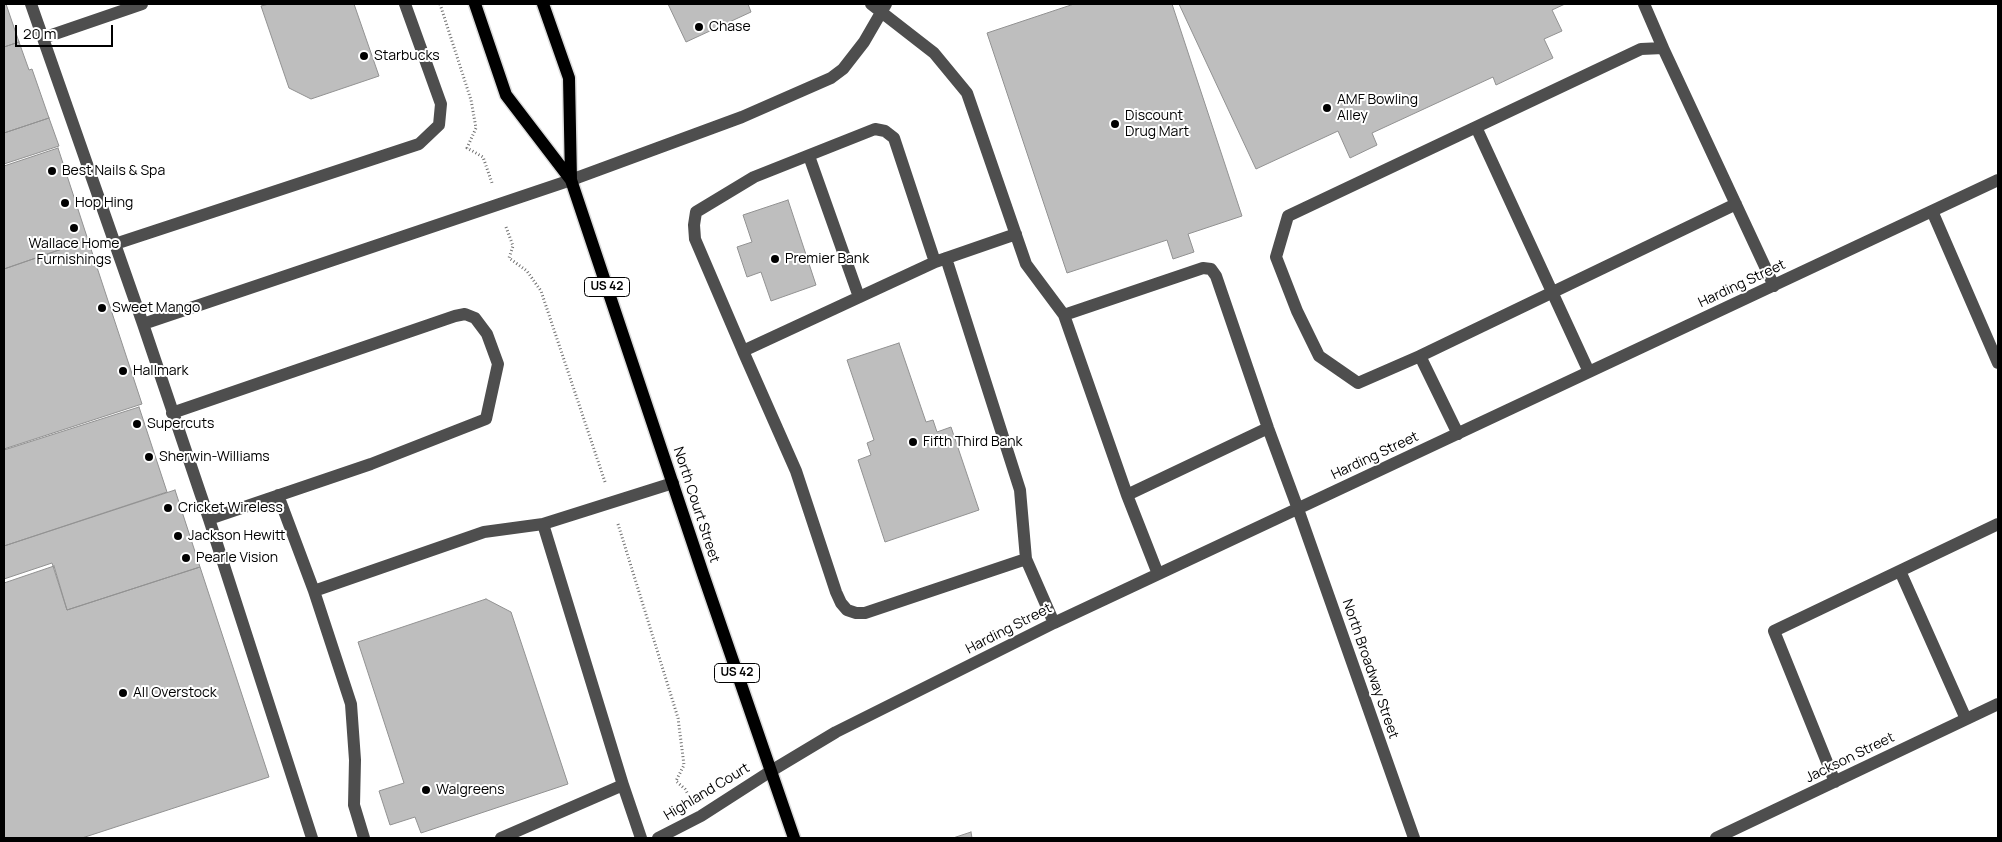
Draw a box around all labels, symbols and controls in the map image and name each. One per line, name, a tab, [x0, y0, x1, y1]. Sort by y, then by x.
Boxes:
scale bar	[18, 15, 115, 47]
place label: Chase	[709, 19, 751, 35]
marker: Chase	[693, 21, 705, 33]
text: 20 m	[23, 23, 56, 44]
place label: Starbucks	[374, 48, 440, 64]
marker: Starbucks	[358, 50, 370, 62]
place label: AMF Bowling Alley	[1337, 92, 1418, 124]
marker: AMF Bowling Alley	[1321, 102, 1333, 114]
place label: Discount Drug Mart	[1125, 108, 1189, 140]
marker: Discount Drug Mart	[1109, 118, 1121, 130]
place label: Best Nails & Spa	[62, 163, 165, 179]
marker: Best Nails & Spa	[46, 165, 58, 177]
place label: Hop Hing	[75, 195, 133, 211]
marker: Hop Hing	[59, 197, 71, 209]
marker: Wallace Home Furnishings	[68, 222, 80, 234]
place label: Wallace Home Furnishings	[29, 236, 119, 268]
place label: Premier Bank	[785, 251, 869, 267]
marker: Premier Bank	[769, 253, 781, 265]
street label: Harding Street	[1696, 256, 1788, 312]
road number: US 42	[584, 278, 630, 296]
place label: Sweet Mango	[112, 300, 200, 316]
marker: Sweet Mango	[96, 302, 108, 314]
place label: Hallmark	[133, 363, 189, 379]
marker: Hallmark	[117, 365, 129, 377]
place label: Supercuts	[147, 416, 214, 432]
marker: Supercuts	[131, 418, 143, 430]
street label: Harding Street	[1329, 428, 1421, 484]
place label: Fifth Third Bank	[923, 434, 1023, 450]
marker: Fifth Third Bank	[907, 436, 919, 448]
street label: North Court Street	[669, 445, 723, 565]
place label: Sherwin-Williams	[159, 449, 270, 465]
marker: Sherwin-Williams	[143, 451, 155, 463]
place label: Cricket Wireless	[178, 500, 283, 516]
marker: Cricket Wireless	[162, 502, 174, 514]
place label: Jackson Hewitt	[188, 528, 285, 544]
marker: Jackson Hewitt	[172, 530, 184, 542]
place label: Pearle Vision	[196, 550, 278, 566]
marker: Pearle Vision	[180, 552, 192, 564]
street label: North Broadway Street	[1338, 597, 1402, 741]
street label: Harding Street	[963, 600, 1055, 658]
road number: US 42	[714, 664, 760, 682]
place label: All Overstock	[133, 685, 217, 701]
marker: All Overstock	[117, 687, 129, 699]
street label: Jackson Street	[1803, 729, 1897, 787]
street label: Highland Court	[661, 760, 753, 824]
place label: Walgreens	[436, 782, 505, 798]
marker: Walgreens	[420, 784, 432, 796]

